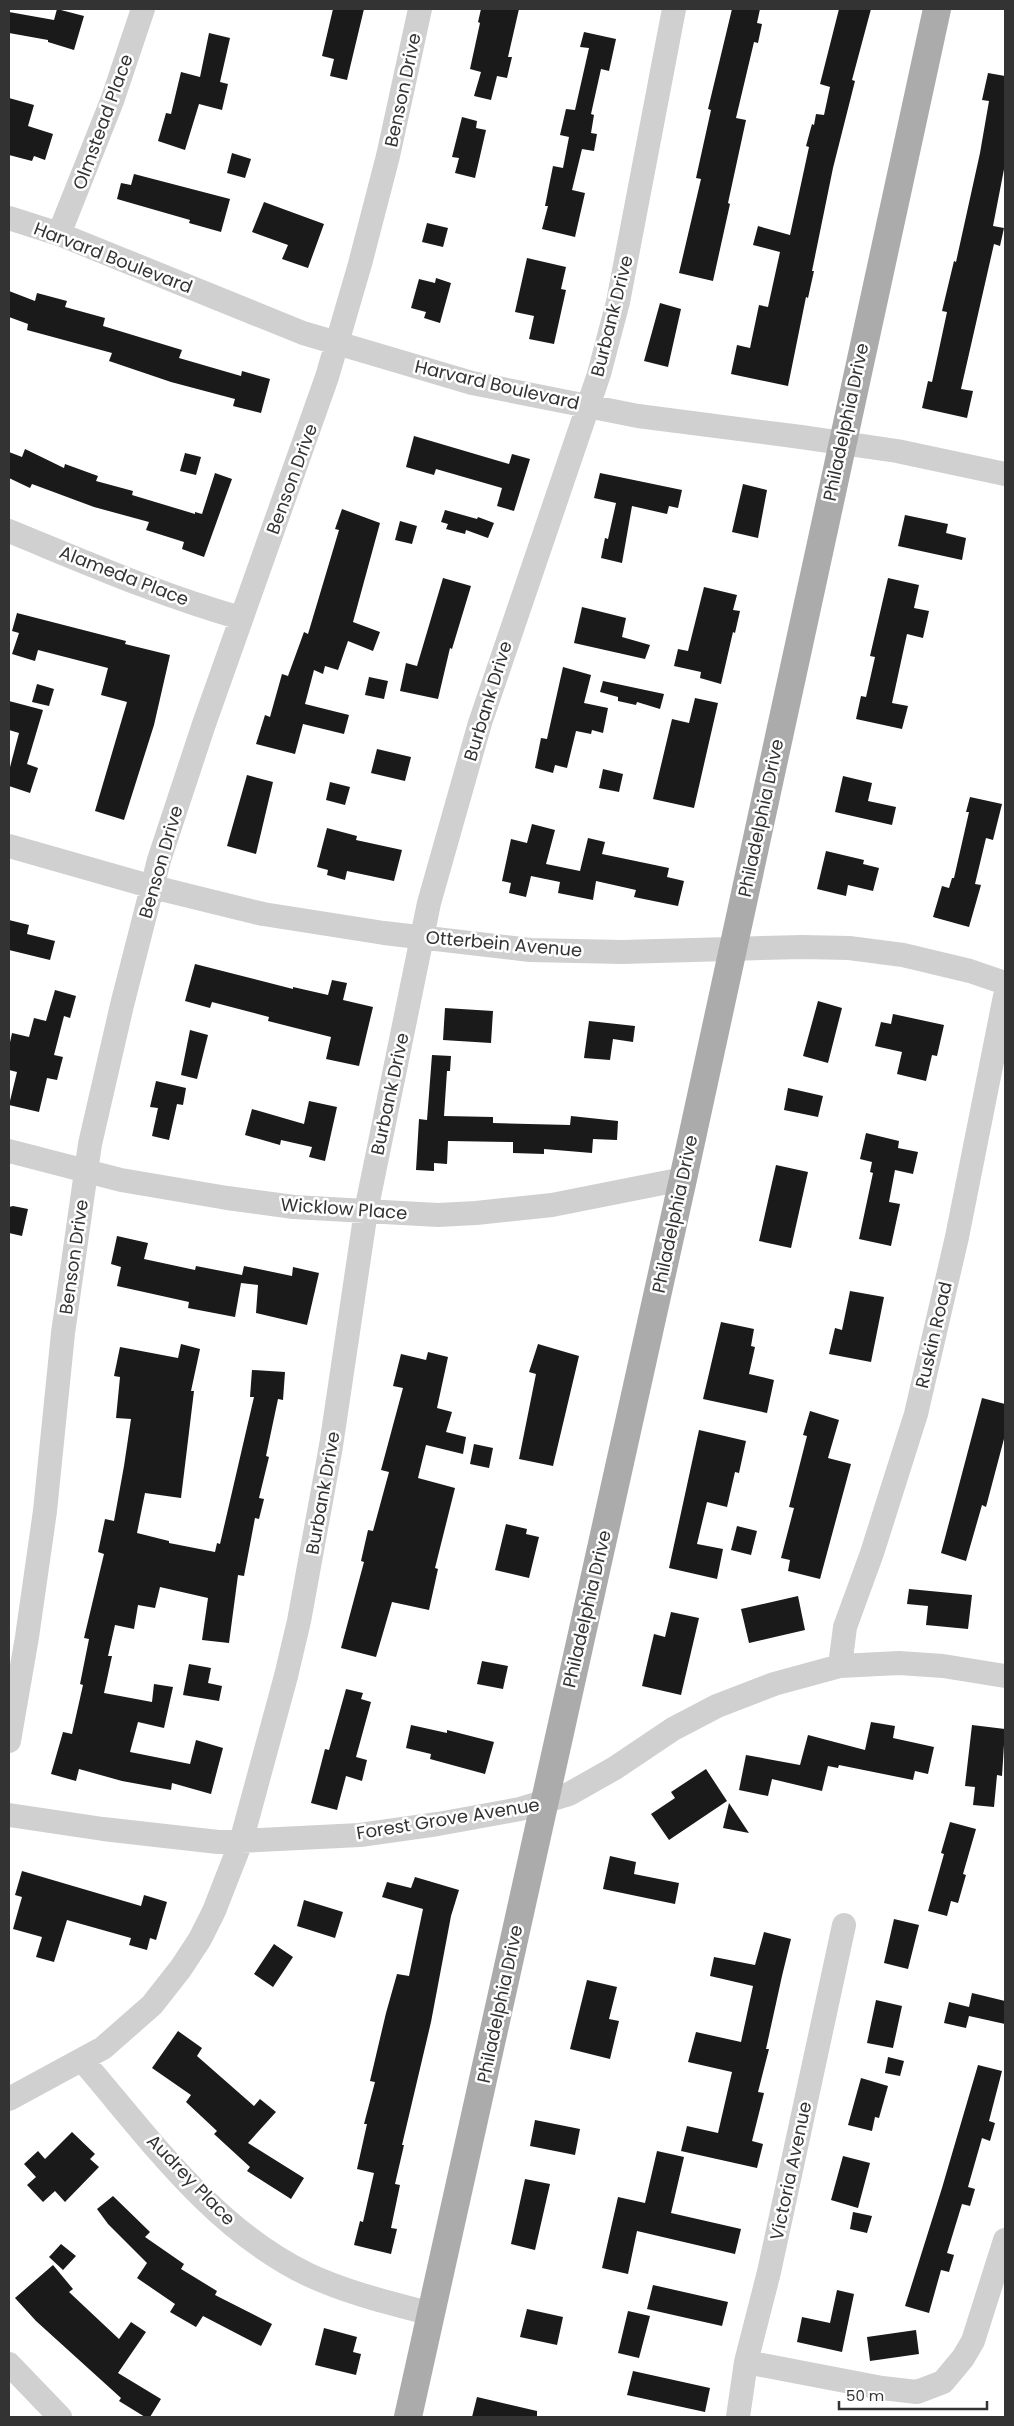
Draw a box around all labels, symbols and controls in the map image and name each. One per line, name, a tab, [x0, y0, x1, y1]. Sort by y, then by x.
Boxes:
street label: Benson Drive	[378, 31, 427, 149]
street label: Olmstead Place	[66, 51, 139, 193]
street label: Harvard Boulevard	[30, 216, 196, 299]
street label: Burbank Drive	[584, 253, 639, 379]
street label: Philadelphia Drive	[817, 341, 874, 503]
street label: Harvard Boulevard	[412, 353, 582, 416]
street label: Benson Drive	[260, 420, 323, 538]
street label: Alameda Place	[56, 539, 192, 612]
street label: Burbank Drive	[457, 638, 518, 764]
street label: Philadelphia Drive	[732, 737, 789, 899]
street label: Benson Drive	[133, 803, 189, 921]
street label: Otterbein Avenue	[425, 924, 583, 963]
street label: Burbank Drive	[364, 1030, 415, 1157]
street label: Philadelphia Drive	[646, 1133, 703, 1295]
street label: Wicklow Place	[280, 1192, 408, 1225]
street label: Benson Drive	[53, 1198, 94, 1316]
street label: Ruskin Road	[909, 1279, 958, 1391]
street label: Burbank Drive	[299, 1430, 346, 1556]
street label: Philadelphia Drive	[556, 1528, 617, 1690]
street label: Forest Grove Avenue	[355, 1792, 541, 1845]
street label: Philadelphia Drive	[471, 1923, 528, 2085]
street label: Victoria Avenue	[764, 2099, 817, 2243]
street label: Audrey Place	[141, 2129, 241, 2231]
scale bar	[839, 2378, 986, 2410]
text: 50 m	[846, 2385, 884, 2406]

